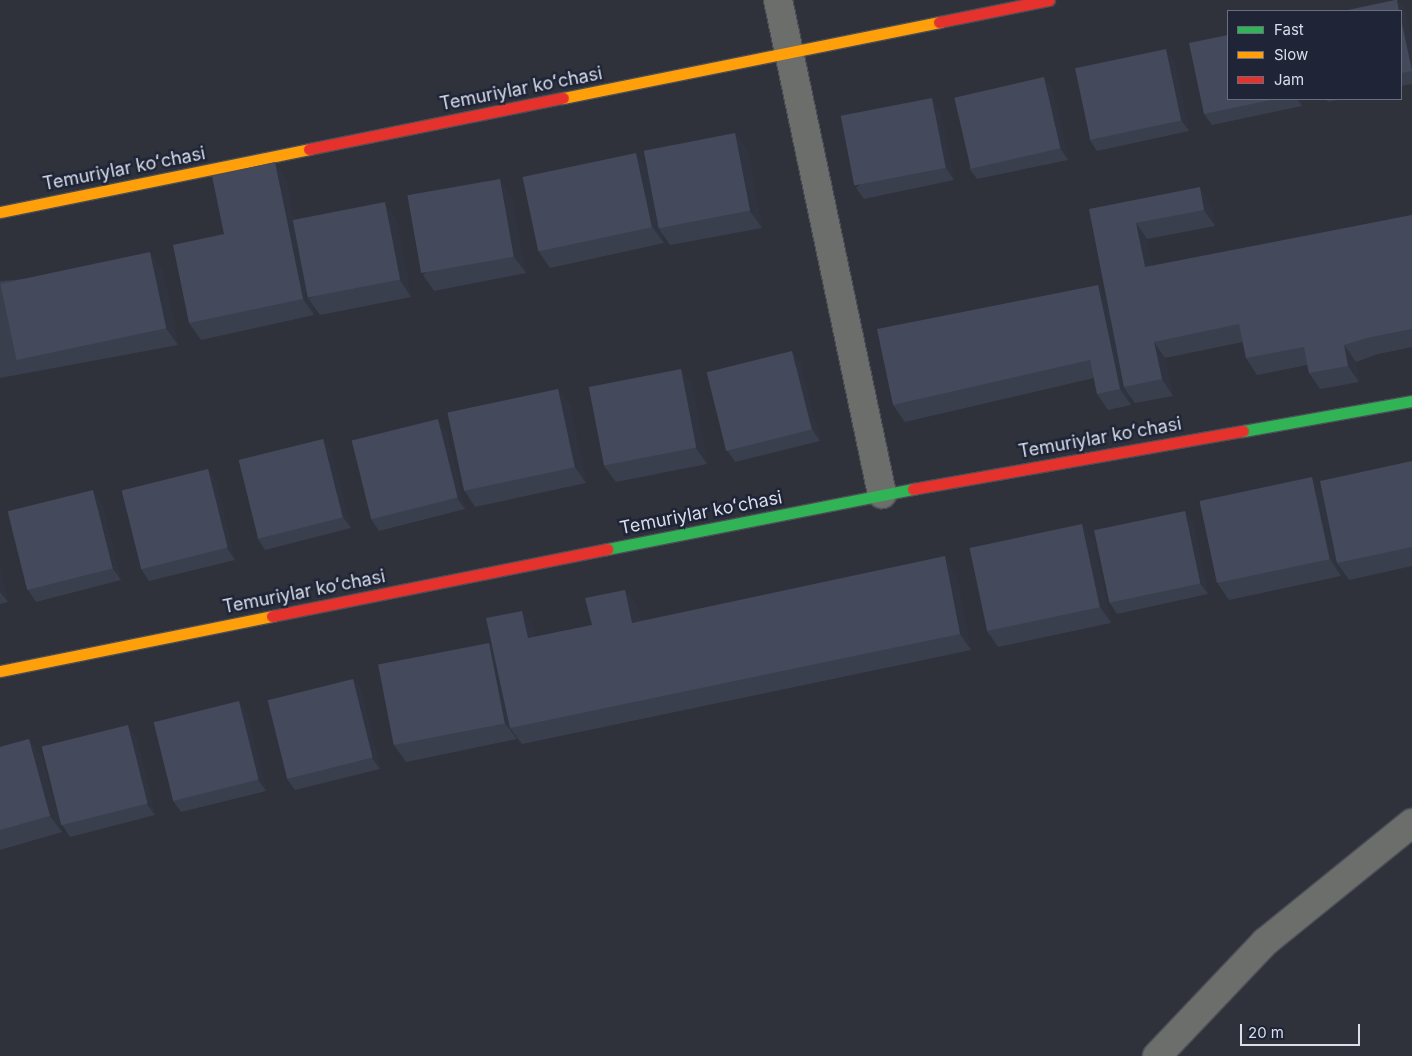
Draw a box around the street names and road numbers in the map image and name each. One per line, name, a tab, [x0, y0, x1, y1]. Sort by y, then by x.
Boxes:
street label: Temuriylar koʻchasi	[438, 63, 604, 115]
street label: Temuriylar koʻchasi	[41, 143, 207, 195]
street label: Temuriylar koʻchasi	[1017, 413, 1183, 463]
street label: Temuriylar koʻchasi	[618, 487, 784, 539]
street label: Temuriylar koʻchasi	[221, 566, 387, 618]

